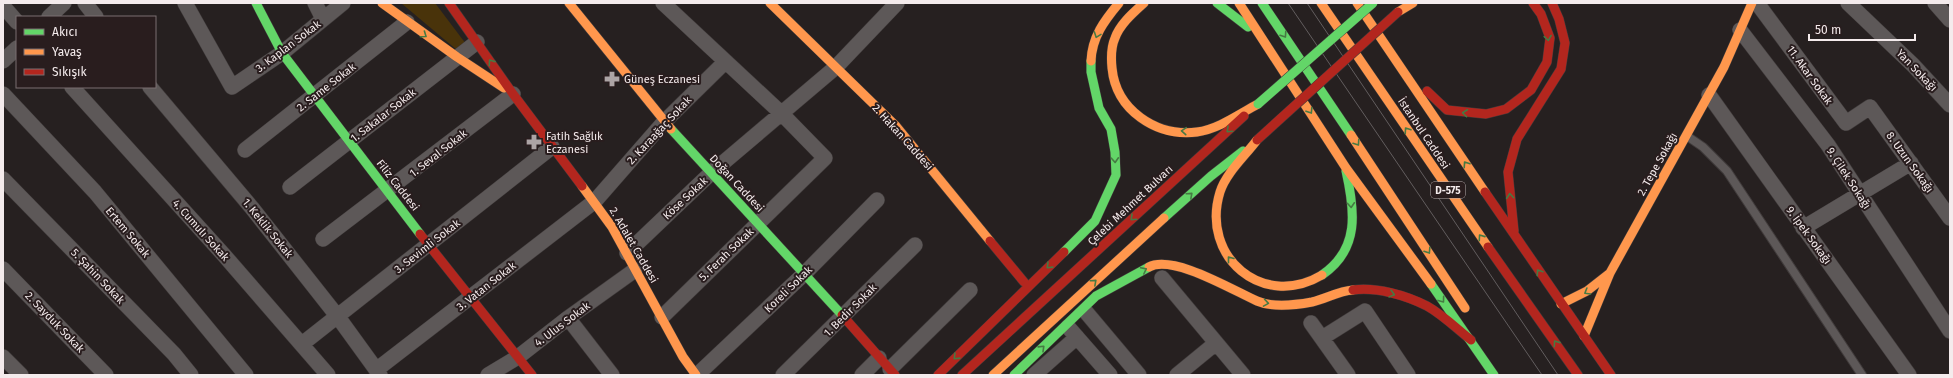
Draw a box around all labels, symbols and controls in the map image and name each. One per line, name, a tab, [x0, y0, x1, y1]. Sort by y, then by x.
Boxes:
legend	[16, 16, 156, 88]
scale bar	[1809, 16, 1915, 42]
street label: 3. Kaplan Sokak	[253, 18, 324, 75]
text: 50 m	[1815, 23, 1841, 37]
text: Akıcı	[52, 25, 78, 39]
one-way arrow	[420, 30, 427, 37]
one-way arrow	[1094, 31, 1102, 38]
one-way arrow	[1279, 31, 1287, 38]
one-way arrow	[1543, 35, 1552, 41]
street label: 11. Akar Sokak	[1784, 43, 1835, 107]
text: Yavaş	[52, 45, 82, 59]
street label: Yan Sokağı	[1894, 47, 1940, 94]
one-way arrow	[488, 59, 496, 66]
street label: 2. Same Sokak	[294, 60, 358, 114]
text: Sıkışık	[52, 65, 87, 79]
pharmacy icon: Güneş Eczanesi	[603, 70, 621, 88]
place label: Güneş Eczanesi	[624, 73, 700, 86]
street label: 1. Sakalar Sokak	[348, 86, 419, 145]
street label: 2. Karaağaç Sokak	[625, 93, 694, 167]
street label: İstanbul Caddesi	[1395, 95, 1453, 171]
street label: 2. Hakan Caddesi	[869, 102, 936, 173]
one-way arrow	[1306, 107, 1313, 114]
one-way arrow	[1462, 109, 1468, 118]
one-way arrow	[1226, 125, 1234, 133]
street label: 1. Seval Sokak	[407, 127, 470, 180]
one-way arrow	[1181, 127, 1187, 136]
one-way arrow	[1405, 127, 1412, 134]
street label: 8. Uzun Sokağı	[1883, 129, 1936, 195]
place label: Fatih Sağlık Eczanesi	[546, 130, 603, 156]
street label: 2. Tepe Sokağı	[1635, 130, 1680, 198]
pharmacy icon: Fatih Sağlık Eczanesi	[525, 133, 543, 151]
one-way arrow	[1352, 139, 1360, 146]
street label: 9. Çilek Sokağı	[1824, 145, 1873, 212]
street label: Doğan Caddesi	[707, 152, 767, 215]
street label: Filiz Caddesi	[374, 157, 422, 214]
one-way arrow	[1111, 157, 1120, 163]
one-way arrow	[1463, 161, 1471, 168]
street label: Çelebi Mehmet Bulvarı	[1085, 163, 1176, 248]
street label: Köse Sokak	[660, 174, 711, 222]
road number: D-575	[1431, 182, 1465, 198]
one-way arrow	[1186, 192, 1193, 199]
one-way arrow	[1505, 193, 1514, 199]
street label: 1. Keklik Sokak	[240, 196, 296, 261]
street label: 4. Cumulı Sokak	[170, 197, 232, 264]
one-way arrow	[1347, 202, 1356, 208]
street label: 9. İpek Sokağı	[1783, 203, 1835, 267]
street label: Ertem Sokak	[103, 205, 153, 260]
street label: 2. Adalet Caddesi	[607, 205, 661, 285]
one-way arrow	[1131, 213, 1138, 220]
street label: 3. Sevimli Sokak	[392, 217, 463, 276]
street label: 5. Ferah Sokak	[696, 225, 757, 284]
one-way arrow	[1478, 234, 1486, 241]
street label: 5. Şahin Sokak	[68, 246, 127, 307]
one-way arrow	[1423, 247, 1430, 254]
one-way arrow	[1228, 257, 1235, 264]
street label: 3. Vatan Sokak	[454, 259, 519, 314]
one-way arrow	[1046, 261, 1054, 269]
street label: Koreli Sokak	[762, 263, 815, 315]
one-way arrow	[1140, 267, 1147, 275]
one-way arrow	[1537, 269, 1544, 276]
one-way arrow	[1089, 279, 1097, 286]
street label: 1. Bedir Sokak	[821, 281, 880, 339]
one-way arrow	[1584, 287, 1591, 295]
street label: 2. Sayduk Sokak	[22, 289, 87, 356]
one-way arrow	[1389, 289, 1396, 298]
one-way arrow	[1437, 296, 1445, 303]
one-way arrow	[1263, 298, 1269, 307]
street label: 4. Ulus Sokak	[532, 299, 593, 349]
one-way arrow	[1553, 340, 1561, 347]
one-way arrow	[1037, 345, 1045, 353]
one-way arrow	[953, 352, 961, 360]

